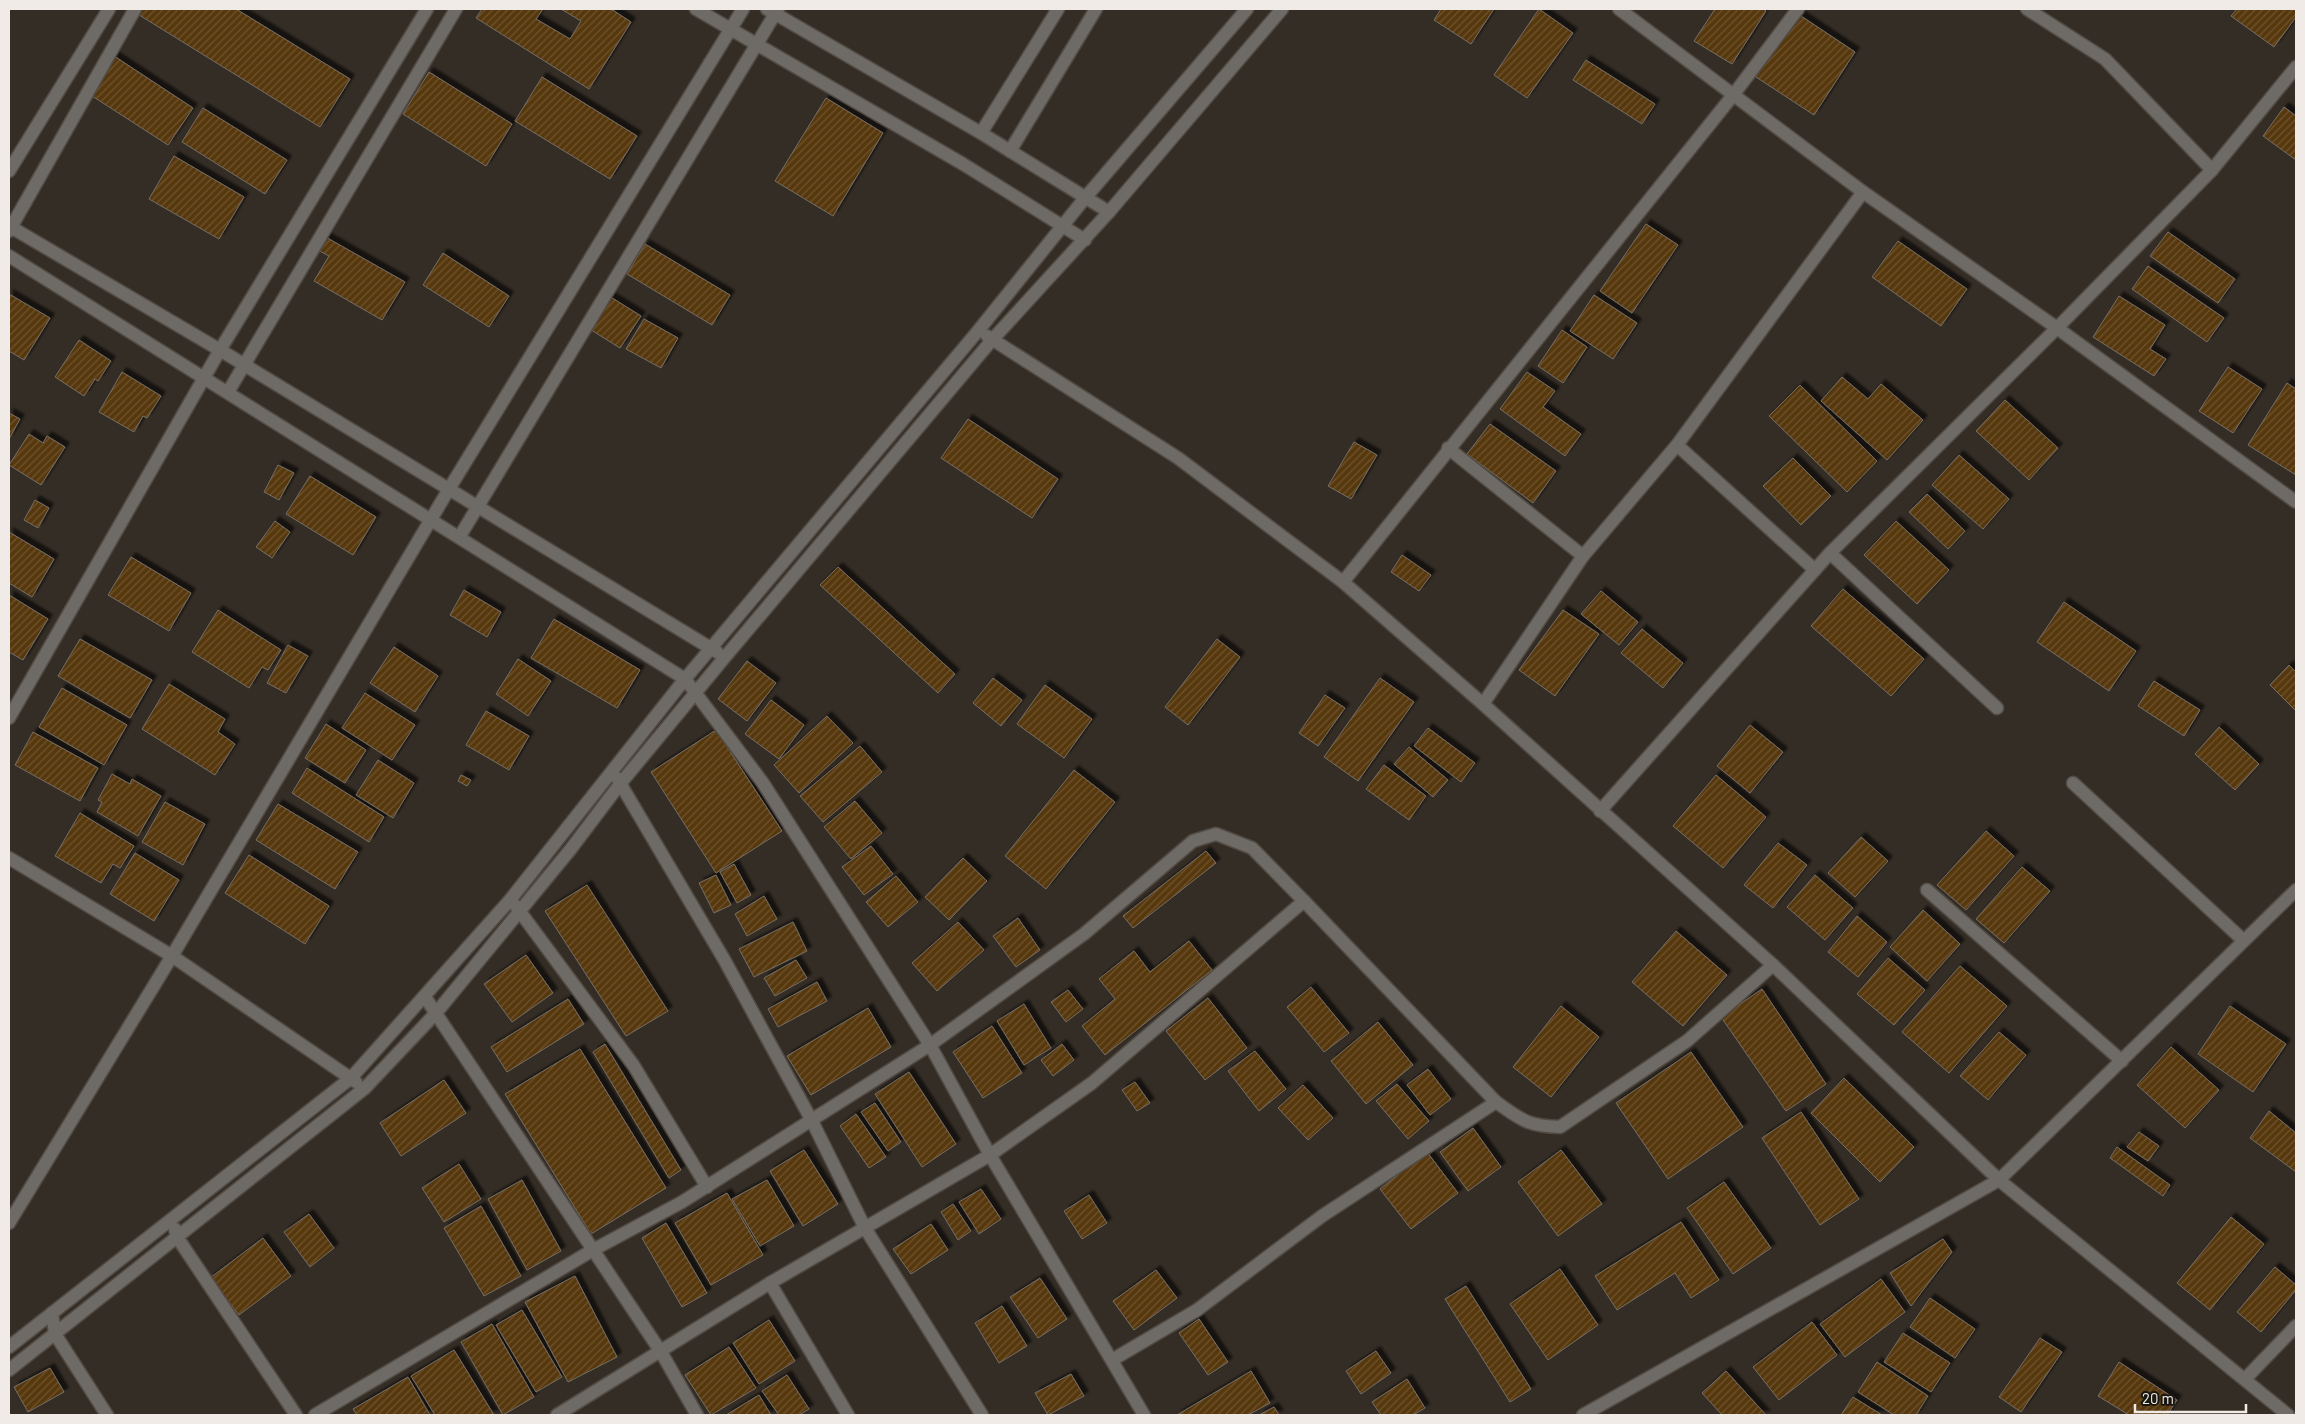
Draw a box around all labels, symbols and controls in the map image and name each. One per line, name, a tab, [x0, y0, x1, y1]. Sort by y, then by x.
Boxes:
scale bar	[2135, 1382, 2246, 1414]
text: 20 m	[2142, 1389, 2174, 1407]

